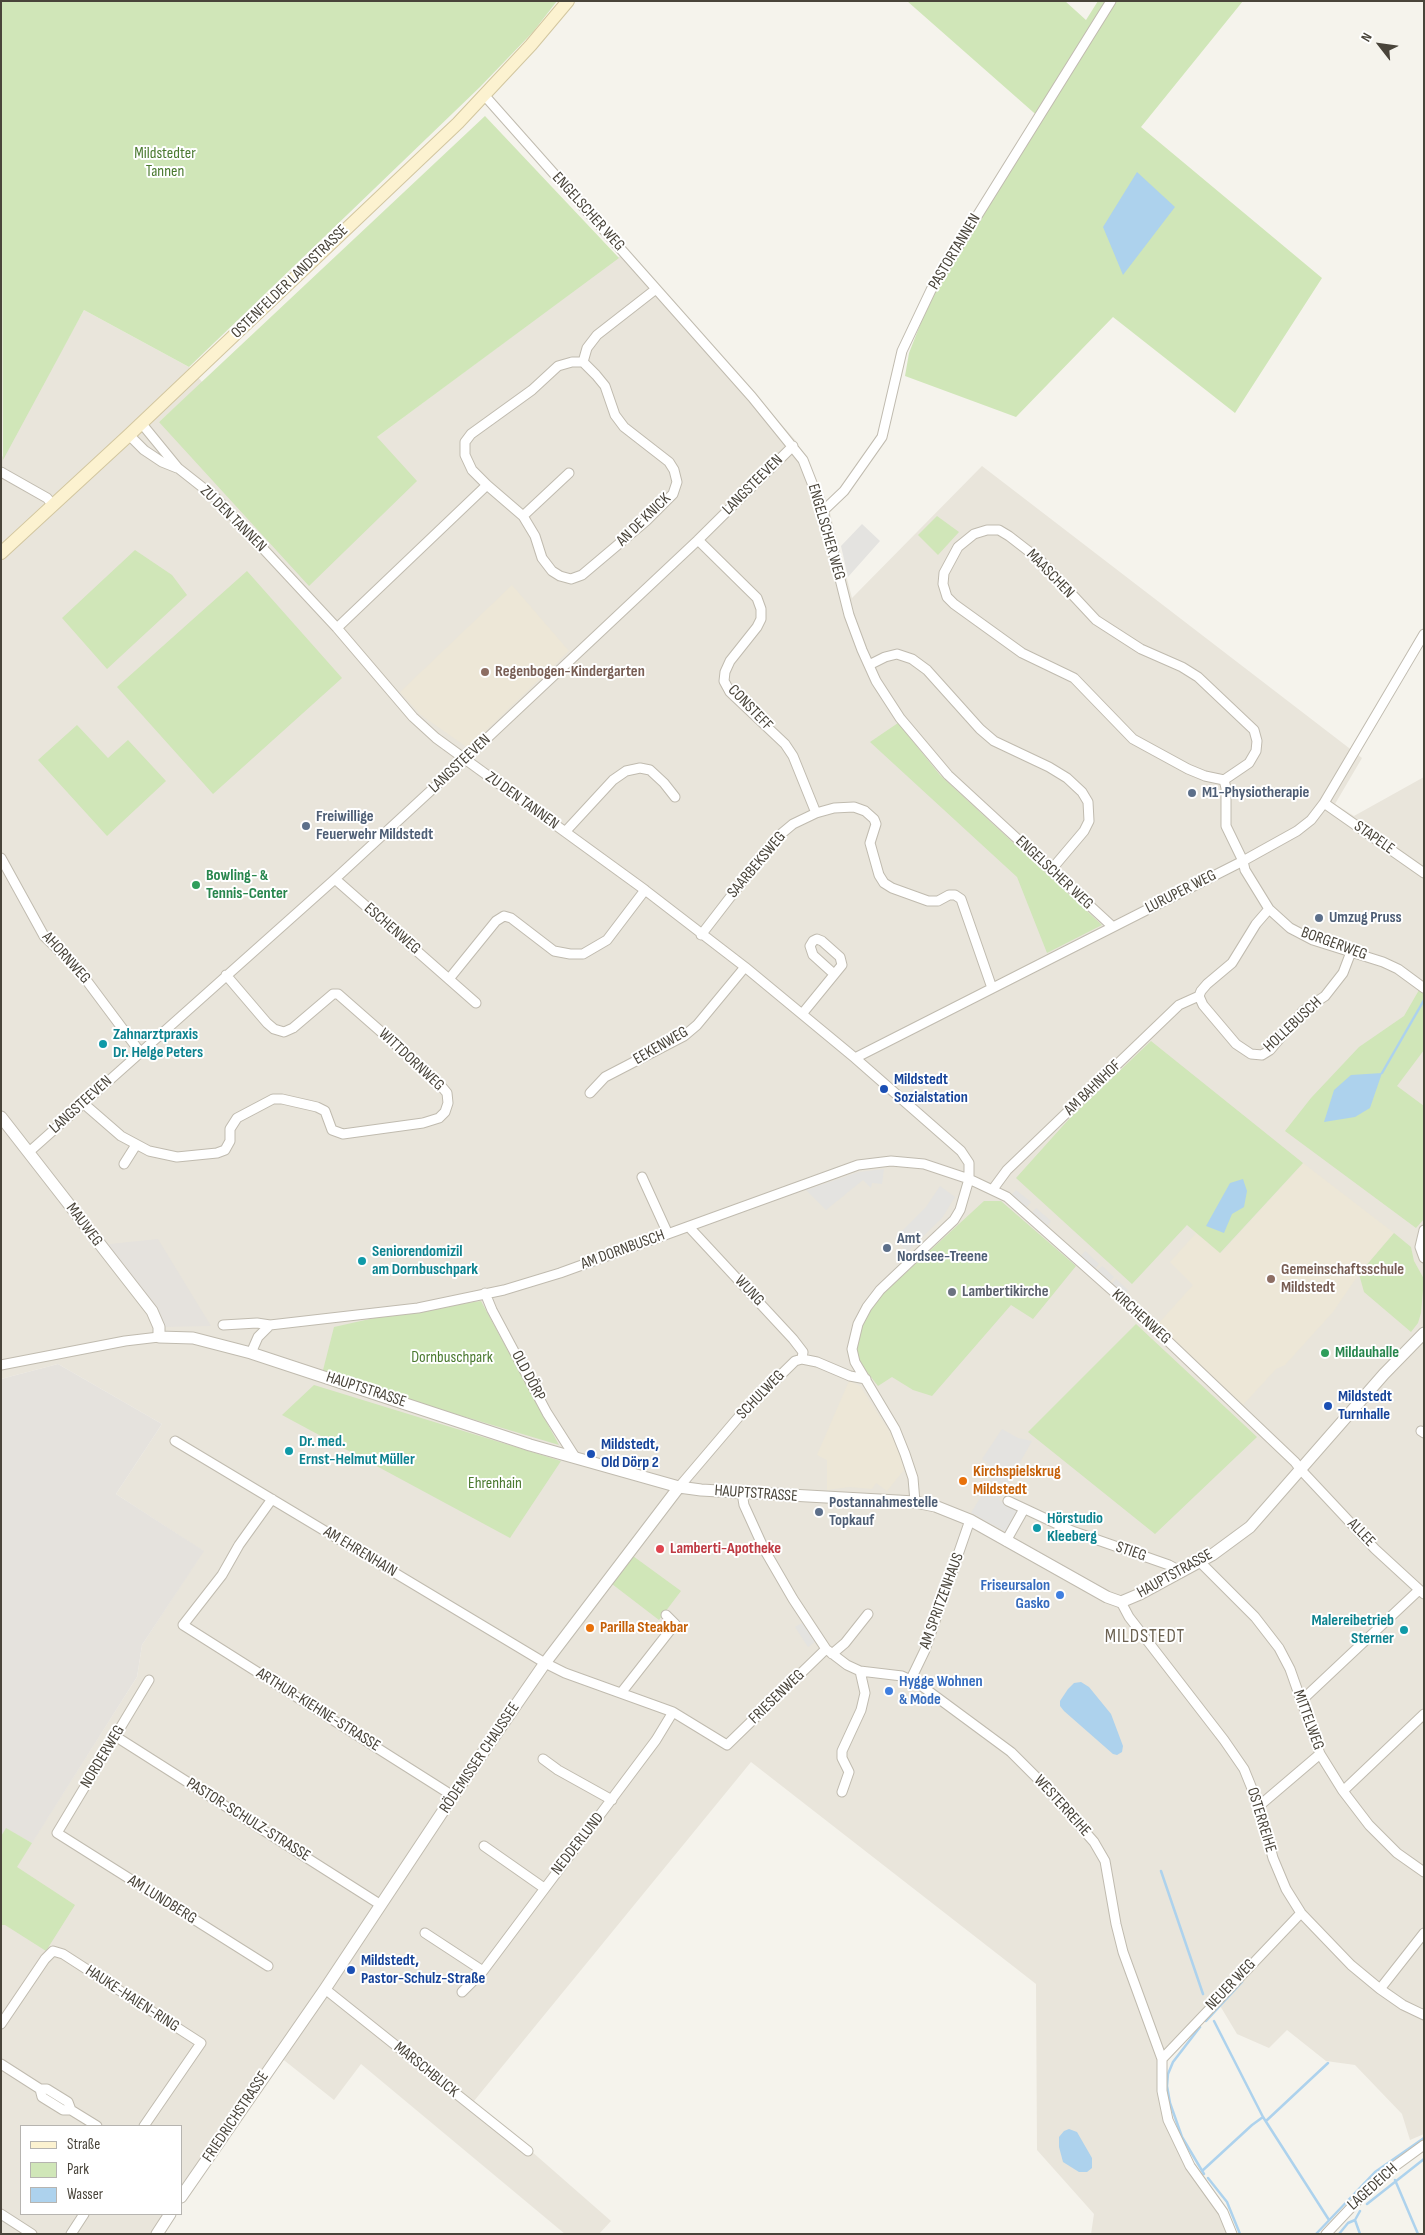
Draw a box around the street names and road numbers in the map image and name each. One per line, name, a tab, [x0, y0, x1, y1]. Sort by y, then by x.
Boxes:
street label: ENGELSCHER WEG	[548, 169, 628, 255]
street label: PASTORTANNEN	[925, 211, 985, 293]
street label: OSTENFELDER LANDSTRASSE	[228, 221, 352, 343]
street label: LANGSTEEVEN	[719, 451, 787, 519]
street label: ZU DEN TANNEN	[196, 482, 270, 556]
street label: ENGELSCHER WEG	[803, 482, 849, 582]
street label: AN DE KNICK	[613, 489, 675, 551]
street label: MAASCHEN	[1022, 545, 1078, 603]
street label: CONSTEFF	[724, 681, 776, 735]
street label: LANGSTEEVEN	[425, 731, 495, 797]
street label: ZU DEN TANNEN	[482, 768, 562, 834]
street label: STAPELE	[1350, 817, 1398, 859]
street label: SAARBEKSWEG	[724, 828, 790, 902]
street label: ENGELSCHER WEG	[1011, 832, 1097, 914]
street label: LURUPER WEG	[1142, 866, 1220, 918]
street label: ESCHENWEG	[360, 899, 424, 959]
street label: BORGERWEG	[1298, 923, 1370, 965]
street label: AHORNWEG	[38, 928, 94, 988]
street label: HOLLEBUSCH	[1260, 993, 1326, 1057]
street label: EEKENWEG	[630, 1023, 692, 1069]
street label: WITTDORNWEG	[374, 1025, 448, 1095]
street label: AM BAHNHOF	[1061, 1056, 1125, 1120]
street label: LANGSTEEVEN	[46, 1072, 116, 1138]
street label: MAUWEG	[62, 1200, 106, 1250]
street label: AM DORNBUSCH	[578, 1226, 668, 1274]
street label: WUNG	[730, 1272, 768, 1310]
street label: KIRCHENWEG	[1107, 1285, 1175, 1349]
street label: OLD DÖRP	[507, 1348, 549, 1404]
street label: SCHULWEG	[733, 1366, 789, 1424]
street label: HAUPTSTRASSE	[323, 1368, 409, 1412]
street label: HAUPTSTRASSE	[714, 1482, 798, 1506]
street label: ALLEE	[1343, 1515, 1379, 1551]
street label: AM EHRENHAIN	[320, 1523, 400, 1581]
street label: STIEG	[1113, 1538, 1149, 1566]
street label: HAUPTSTRASSE	[1134, 1545, 1216, 1603]
street label: AM SPRITZENHAUS	[916, 1550, 968, 1652]
street label: ARTHUR-KIEHNE-STRASSE	[253, 1664, 383, 1756]
street label: FRIESENWEG	[745, 1666, 809, 1728]
street label: MITTELWEG	[1288, 1687, 1328, 1753]
street label: RÖDEMISSER CHAUSSEE	[436, 1699, 524, 1817]
street label: NORDERWEG	[77, 1722, 129, 1792]
street label: WESTERREIHE	[1029, 1771, 1095, 1841]
street label: PASTOR-SCHULZ-STRASSE	[183, 1774, 313, 1866]
street label: OSTERREIHE	[1242, 1785, 1280, 1855]
street label: NEDDERLUND	[548, 1809, 608, 1879]
street label: AM LUNDBERG	[124, 1871, 200, 1929]
street label: NEUER WEG	[1202, 1955, 1260, 2015]
street label: HAUKE-HAIEN-RING	[81, 1962, 183, 2036]
street label: MARSCHBLICK	[390, 2038, 462, 2102]
street label: FRIEDRICHSTRASSE	[199, 2068, 273, 2166]
street label: LAGEDEICH	[1344, 2159, 1402, 2215]

